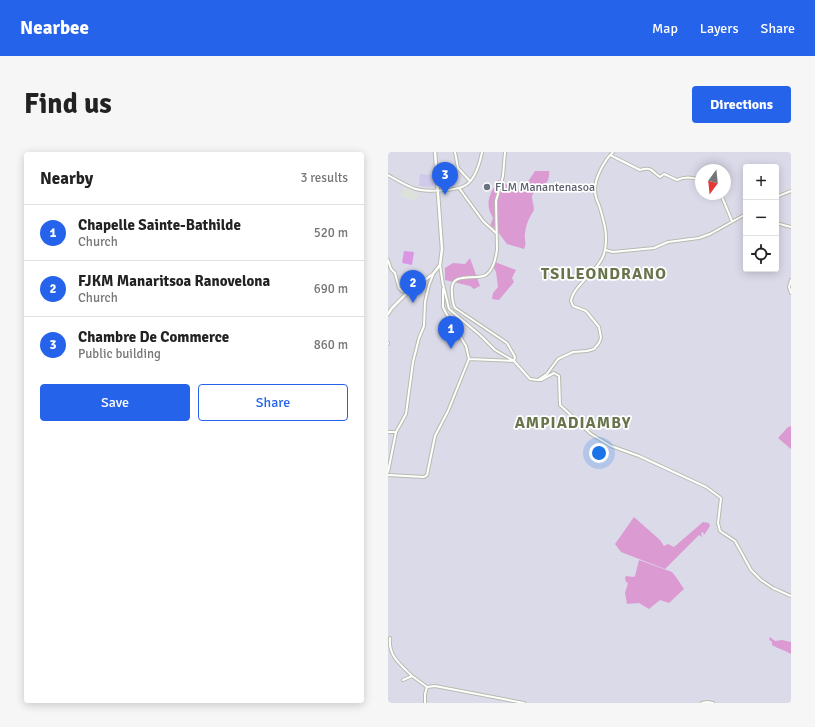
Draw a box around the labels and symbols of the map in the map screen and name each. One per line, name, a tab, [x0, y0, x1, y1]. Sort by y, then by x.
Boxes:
pin: 3	[432, 162, 458, 195]
north arrow	[695, 164, 731, 200]
place label: FLM Manantenasoa	[495, 180, 595, 195]
marker: FLM Manantenasoa	[482, 182, 492, 192]
district label: TSILEONDRANO	[541, 264, 667, 284]
pin: 2	[400, 270, 426, 303]
pin: 1	[438, 316, 464, 349]
district label: AMPIADIAMBY	[515, 413, 631, 433]
your location	[589, 443, 609, 463]

